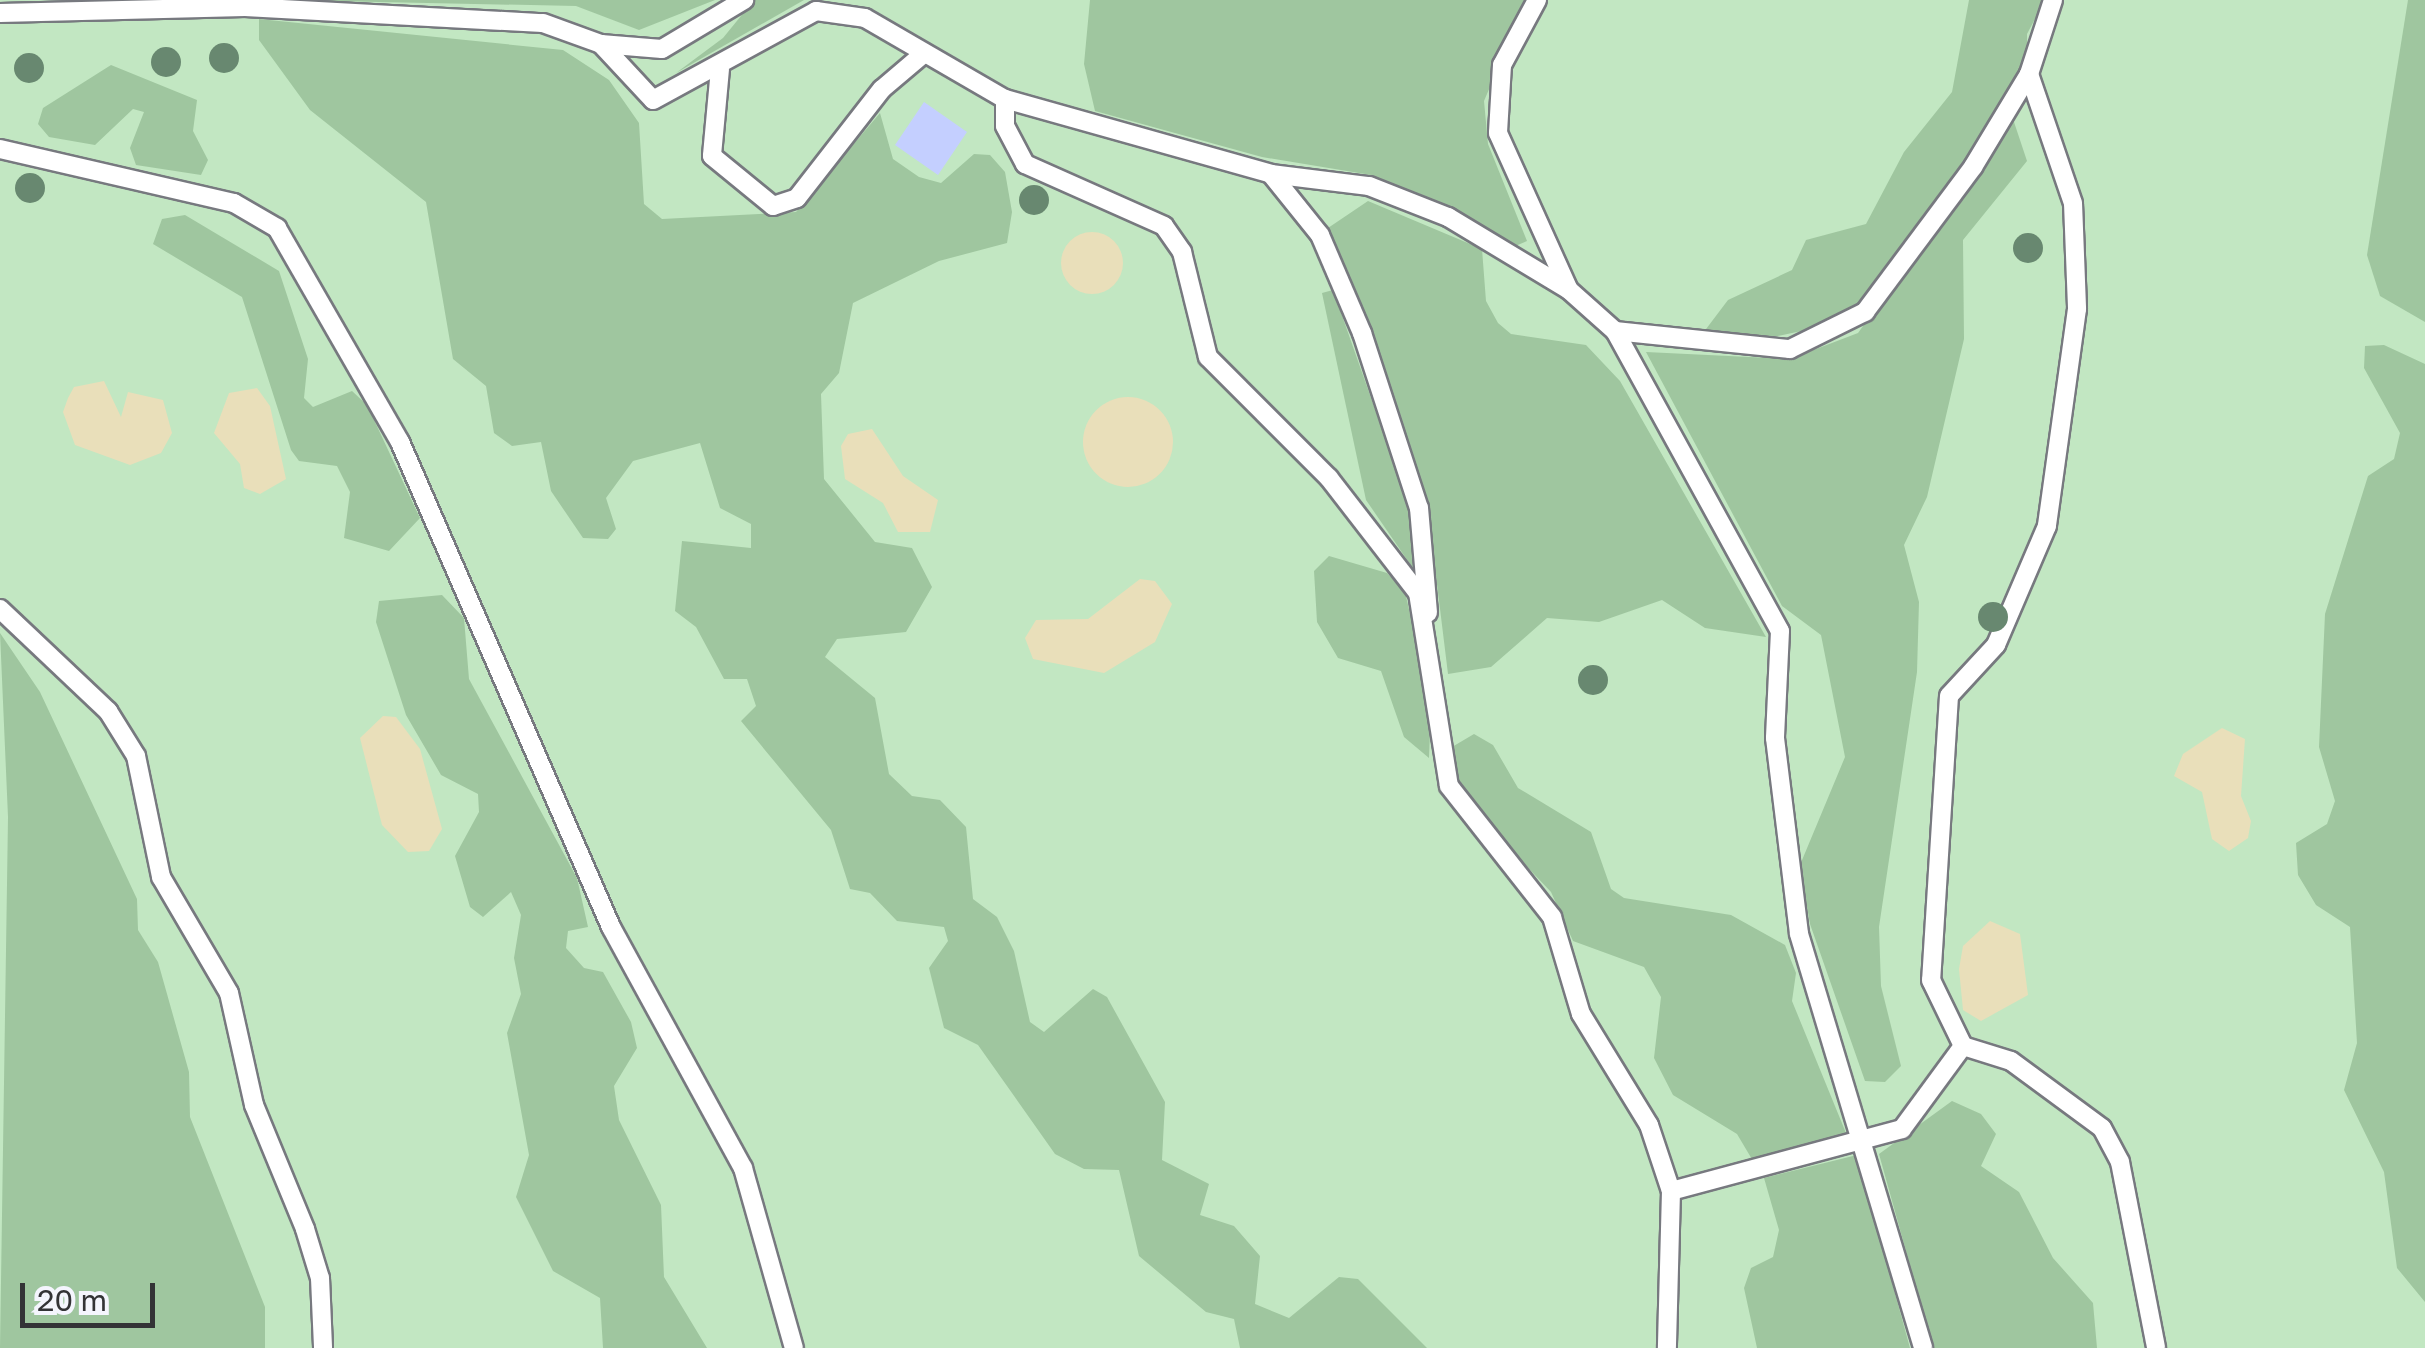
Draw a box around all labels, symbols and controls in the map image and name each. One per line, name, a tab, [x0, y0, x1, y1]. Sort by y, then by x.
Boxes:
scale bar	[25, 1263, 160, 1325]
text: 20 m	[37, 1282, 107, 1318]

